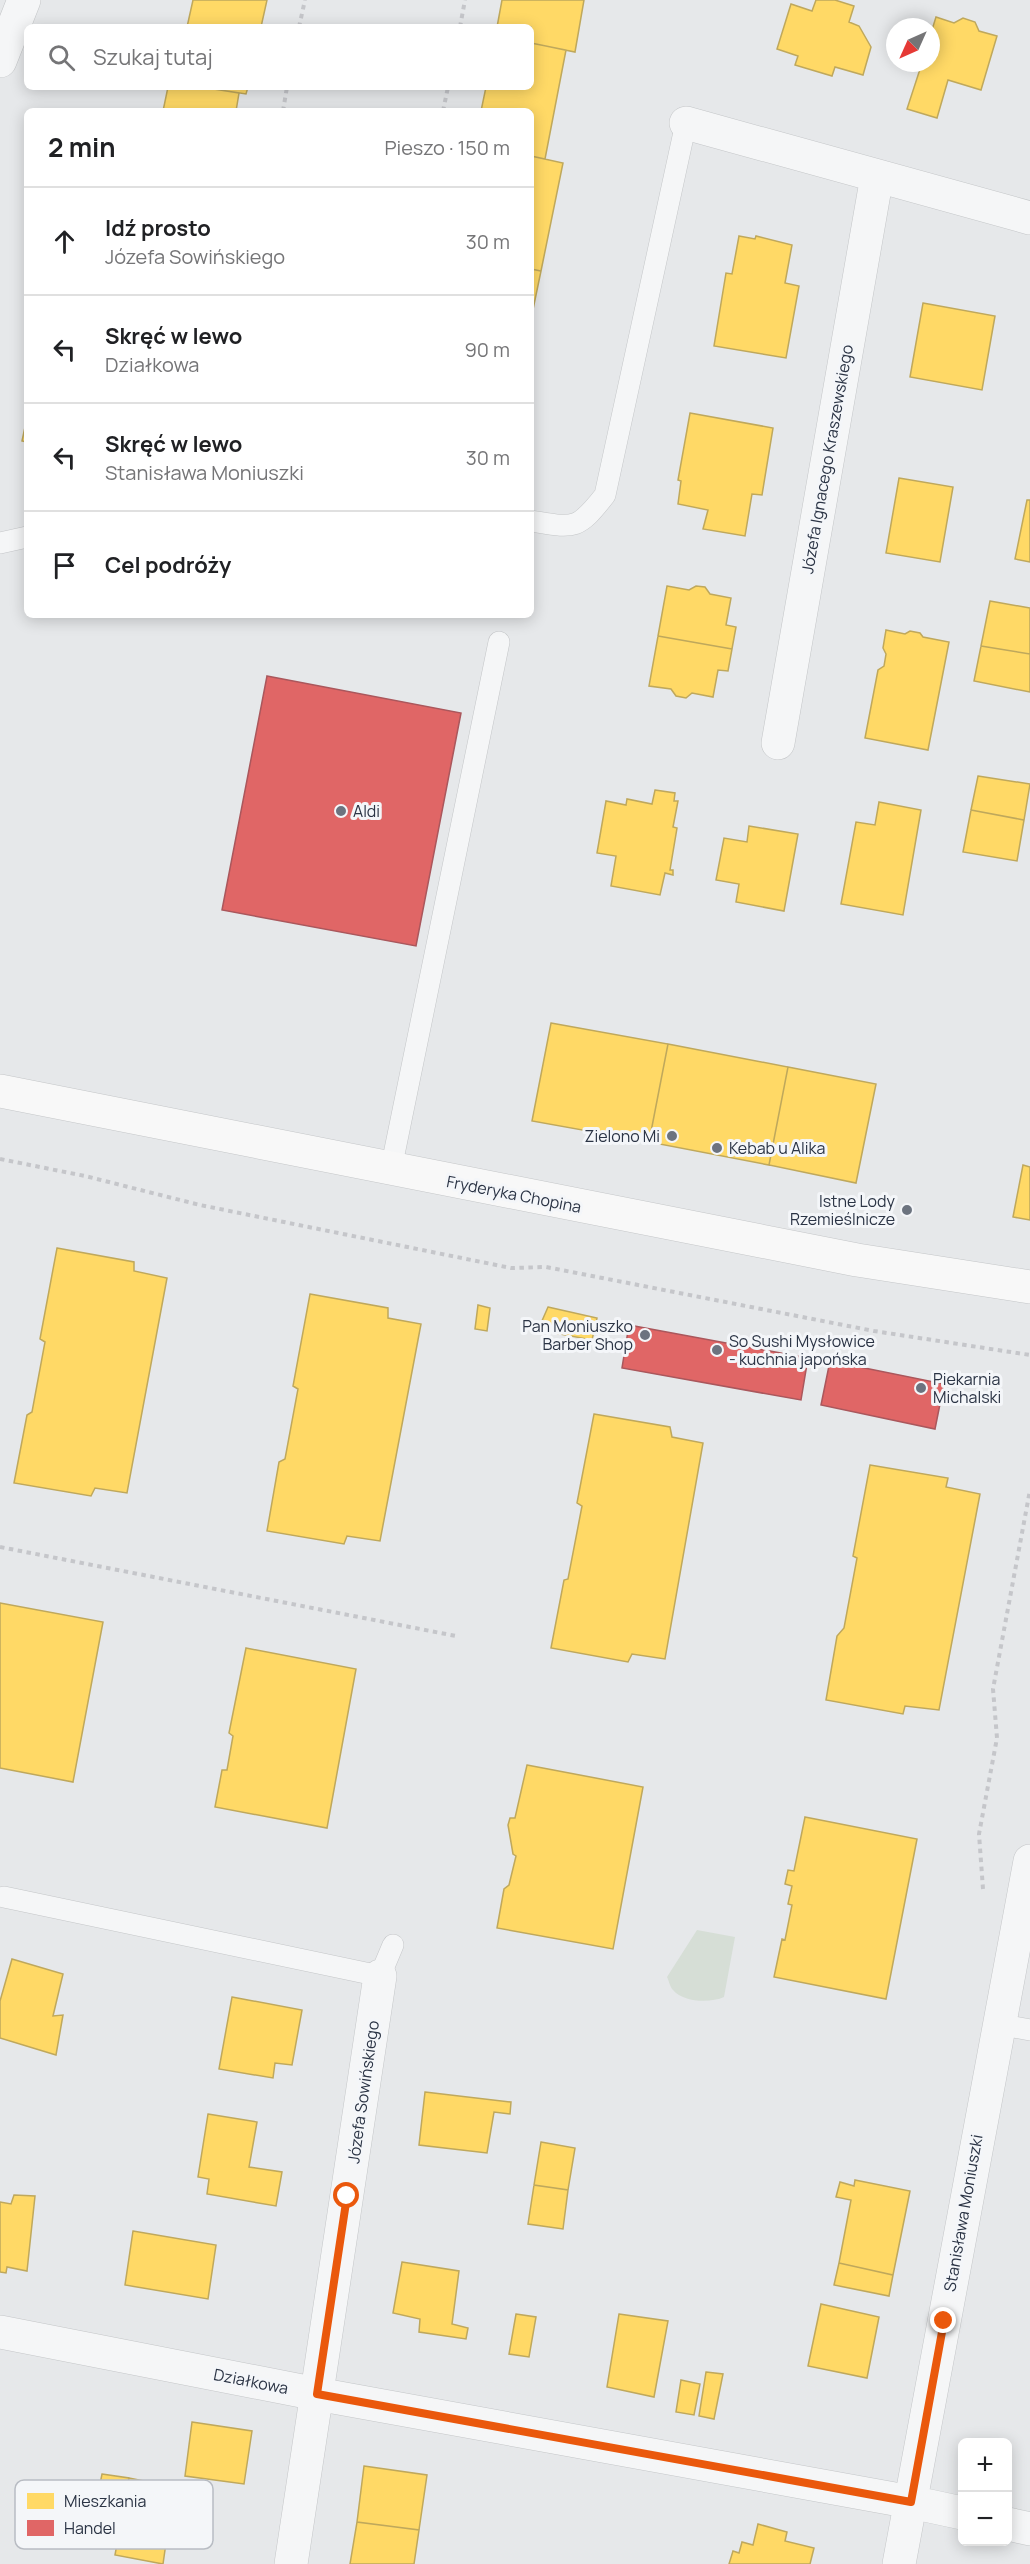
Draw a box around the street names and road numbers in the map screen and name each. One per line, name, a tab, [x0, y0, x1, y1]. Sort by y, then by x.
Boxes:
street label: Józefa Ignacego Kraszewskiego	[796, 343, 858, 575]
street label: Fryderyka Chopina	[445, 1170, 583, 1218]
street label: Józefa Sowińskiego	[342, 2019, 384, 2165]
street label: Stanisława Moniuszki	[938, 2133, 988, 2293]
street label: Działkowa	[212, 2363, 290, 2399]

